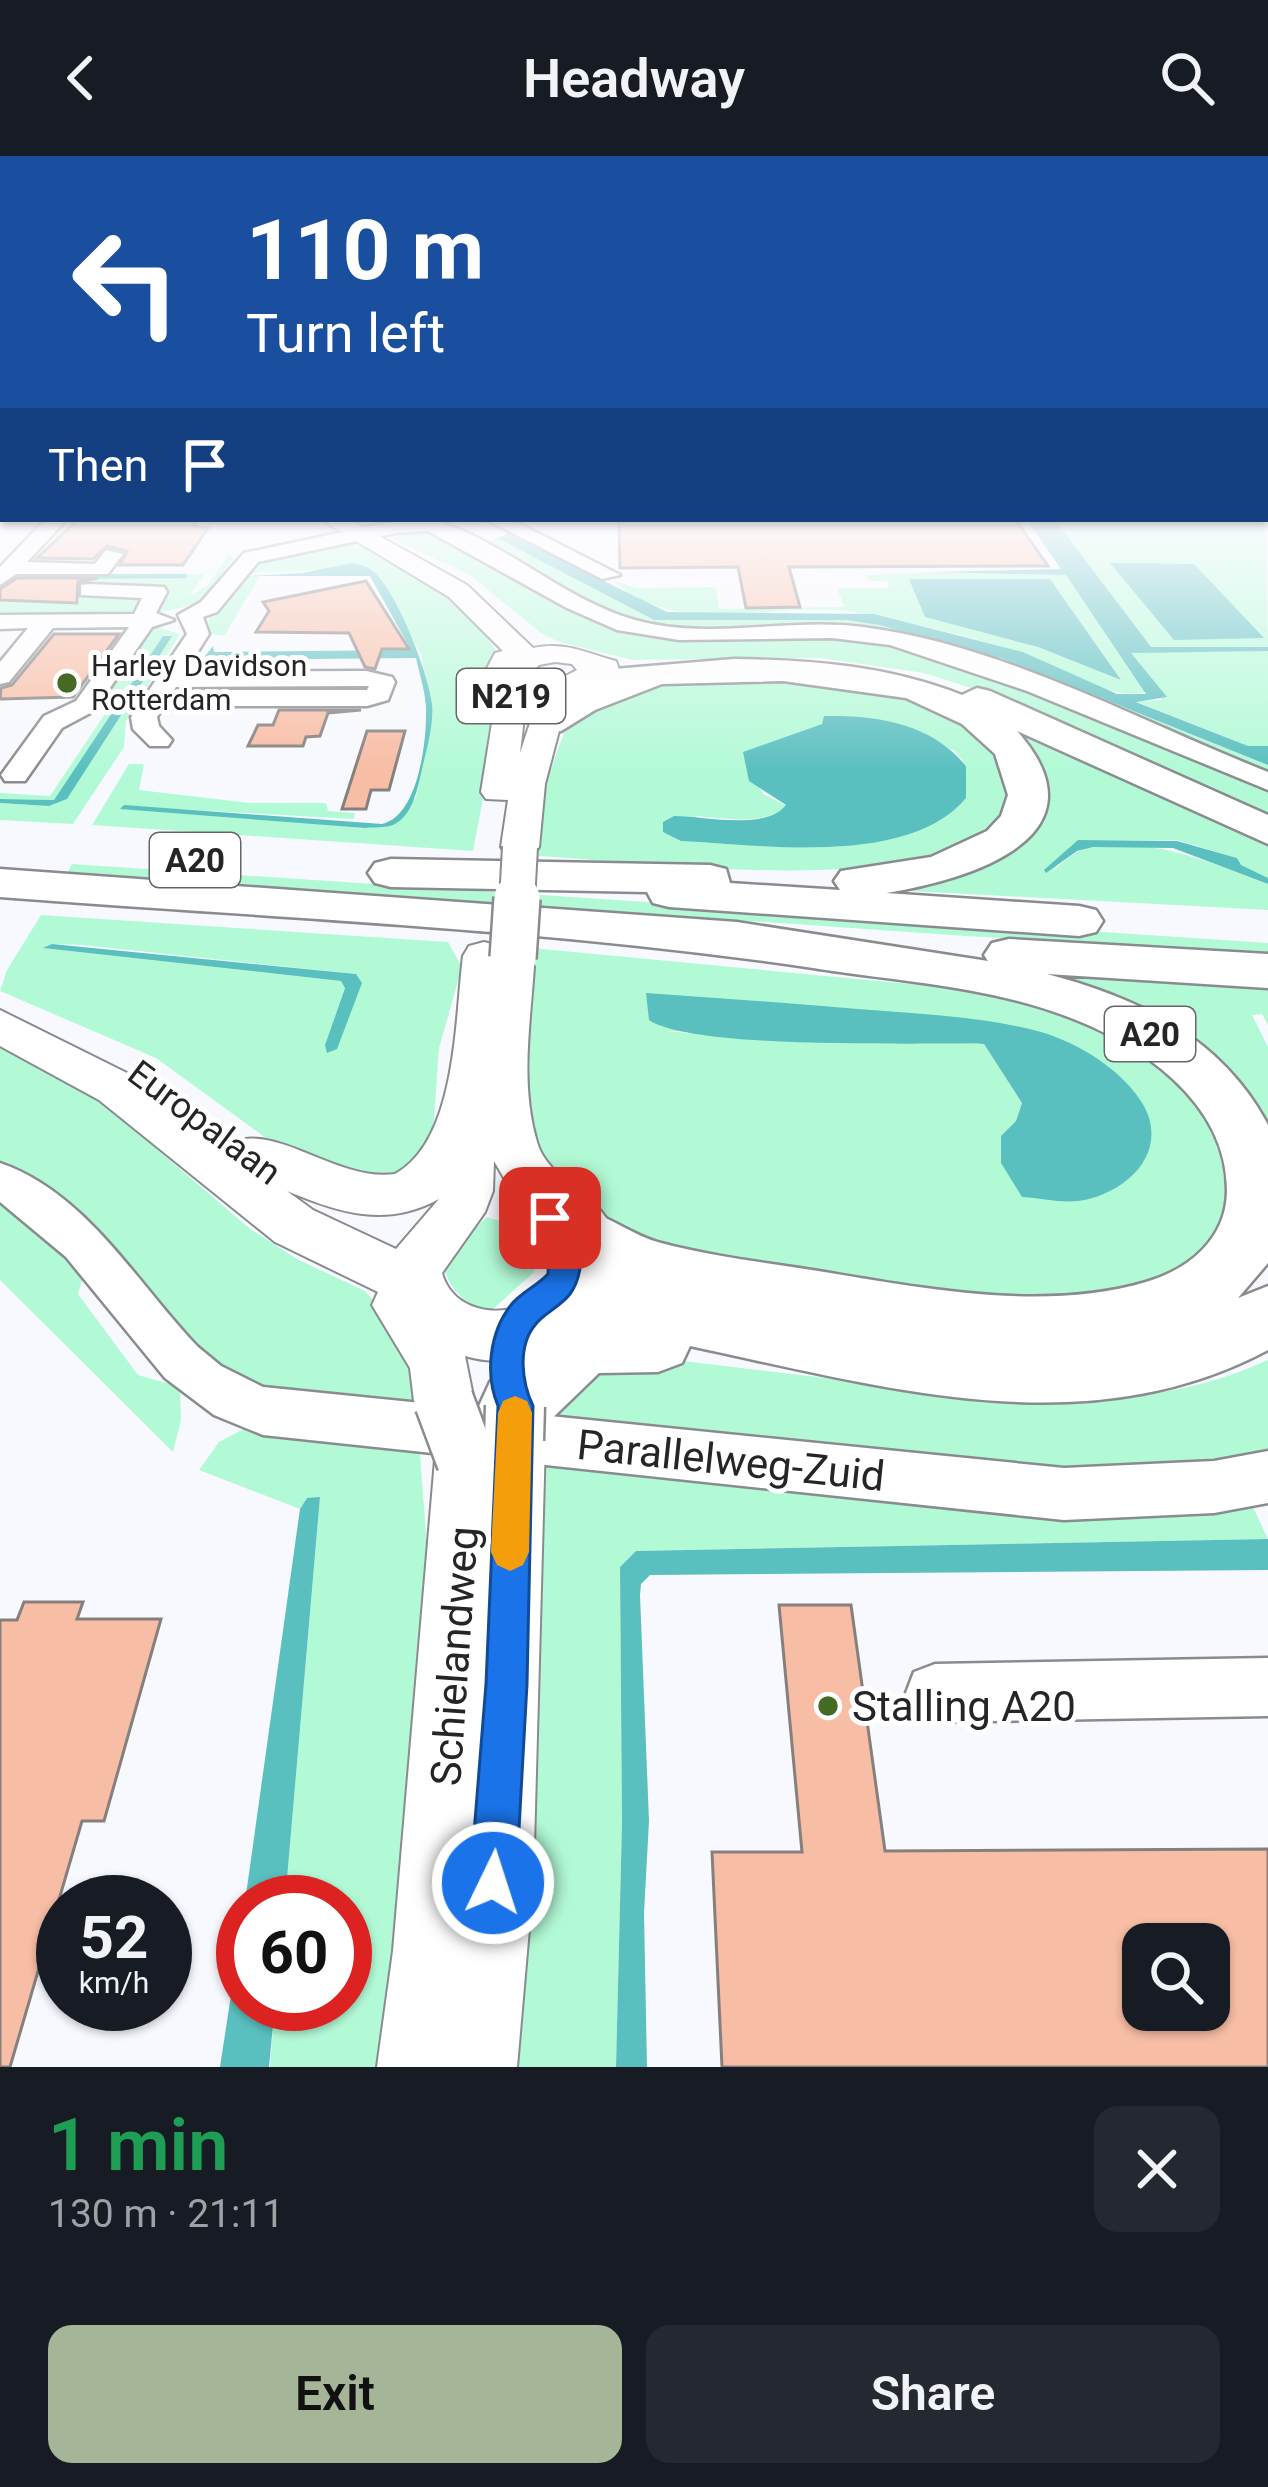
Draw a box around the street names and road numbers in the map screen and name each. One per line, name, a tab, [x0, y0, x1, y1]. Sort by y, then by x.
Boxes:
road number: N219	[457, 669, 565, 723]
road number: A20	[150, 833, 240, 887]
road number: A20	[1105, 1007, 1195, 1061]
street label: Europalaan	[120, 1052, 289, 1194]
street label: Parallelweg-Zuid	[575, 1420, 887, 1501]
street label: Schielandweg	[421, 1525, 488, 1787]

